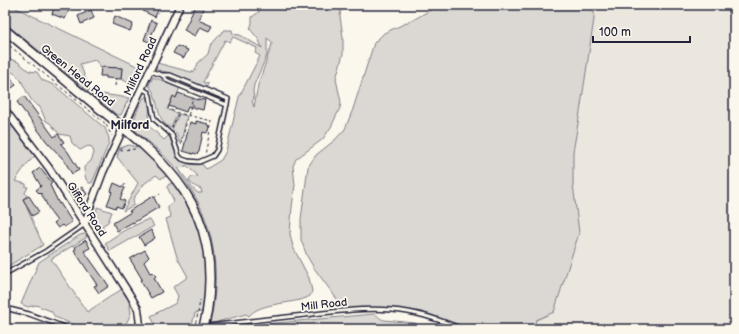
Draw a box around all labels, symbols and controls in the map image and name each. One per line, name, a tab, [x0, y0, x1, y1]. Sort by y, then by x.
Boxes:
scale bar	[593, 18, 690, 44]
text: 100 m	[599, 25, 631, 40]
street label: Milford Road	[121, 35, 160, 98]
street label: Green Head Road	[38, 42, 117, 109]
district label: Milford	[111, 118, 149, 133]
street label: Gifford Road	[64, 180, 109, 239]
street label: Mill Road	[300, 296, 348, 313]

